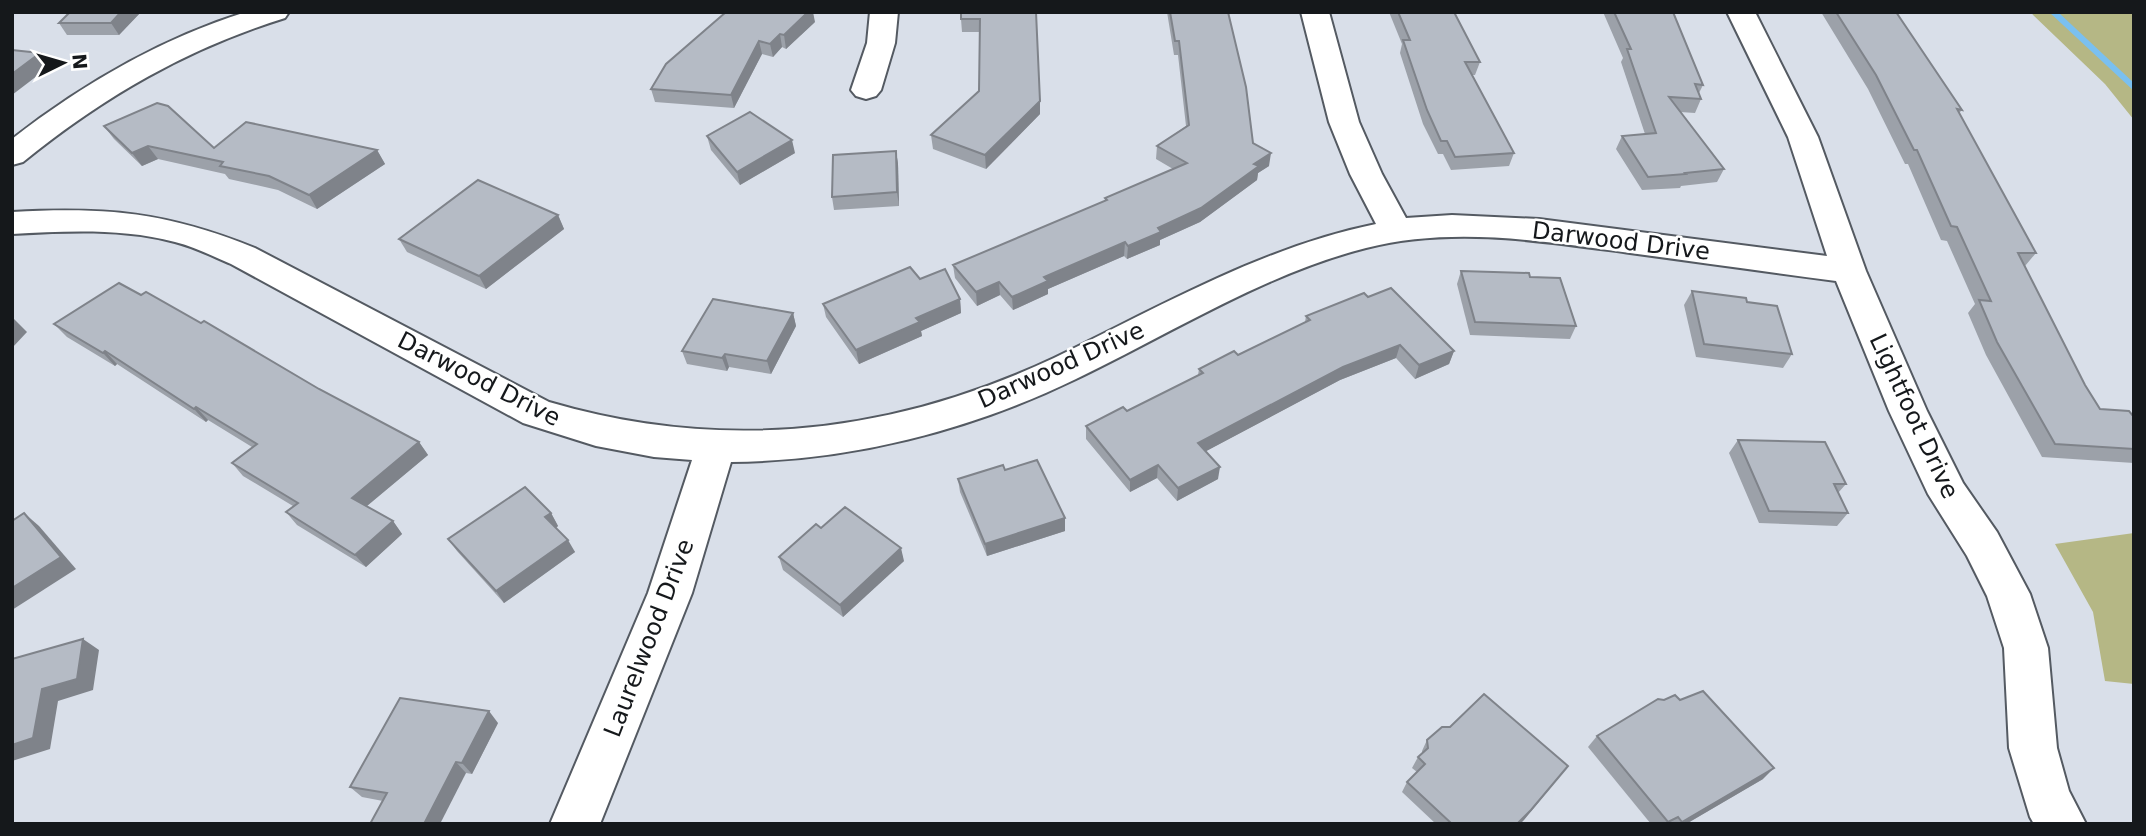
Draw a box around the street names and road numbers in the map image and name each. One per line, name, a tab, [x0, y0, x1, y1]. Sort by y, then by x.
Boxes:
street label: Darwood Drive	[1531, 216, 1711, 266]
street label: Darwood Drive	[974, 316, 1148, 414]
street label: Darwood Drive	[393, 326, 565, 432]
street label: Lightfoot Drive	[1864, 329, 1964, 503]
street label: Laurelwood Drive	[598, 535, 700, 741]

